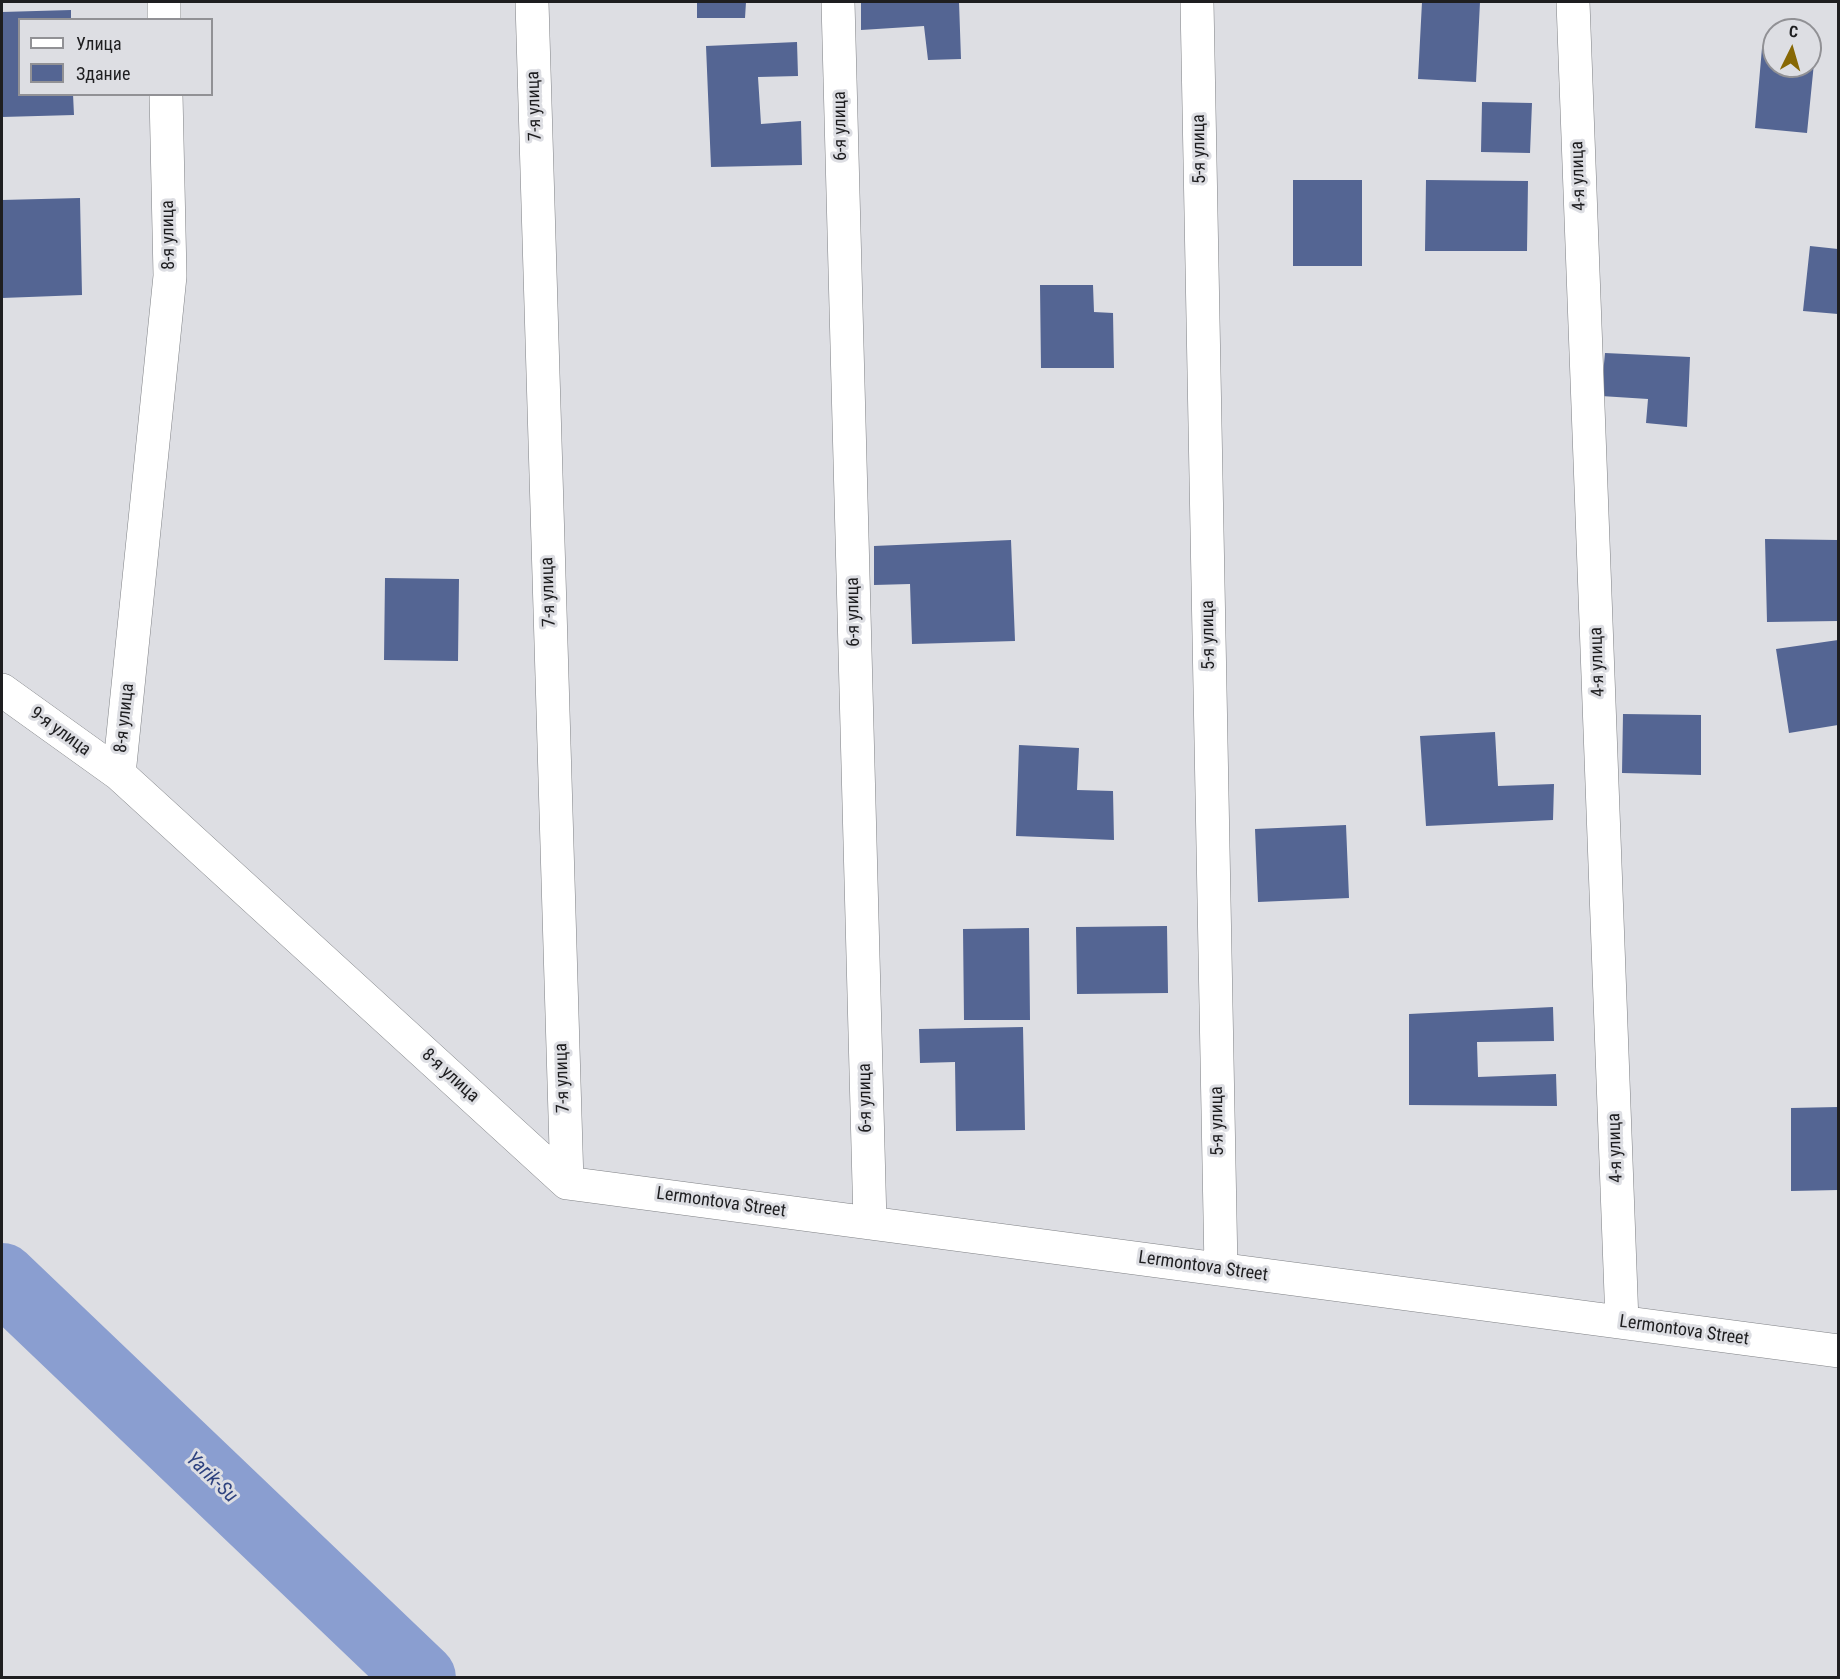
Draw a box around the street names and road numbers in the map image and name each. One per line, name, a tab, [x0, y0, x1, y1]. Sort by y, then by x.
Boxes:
street label: 7-я улица	[523, 71, 547, 141]
street label: 6-я улица	[830, 91, 852, 161]
street label: 5-я улица	[1189, 114, 1211, 184]
street label: 4-я улица	[1567, 141, 1591, 211]
street label: 8-я улица	[158, 200, 180, 270]
street label: 7-я улица	[537, 557, 561, 627]
street label: 6-я улица	[843, 577, 865, 647]
street label: 5-я улица	[1198, 600, 1220, 670]
street label: 4-я улица	[1586, 627, 1610, 697]
street label: 8-я улица	[111, 682, 139, 754]
street label: 9-я улица	[25, 703, 95, 761]
street label: 7-я улица	[551, 1043, 575, 1113]
street label: 8-я улица	[417, 1045, 483, 1107]
street label: 6-я улица	[855, 1063, 877, 1133]
street label: 5-я улица	[1207, 1086, 1229, 1156]
street label: 4-я улица	[1604, 1113, 1628, 1183]
street label: Lermontova Street	[655, 1183, 787, 1223]
street label: Lermontova Street	[1137, 1247, 1269, 1287]
street label: Lermontova Street	[1618, 1311, 1750, 1351]

